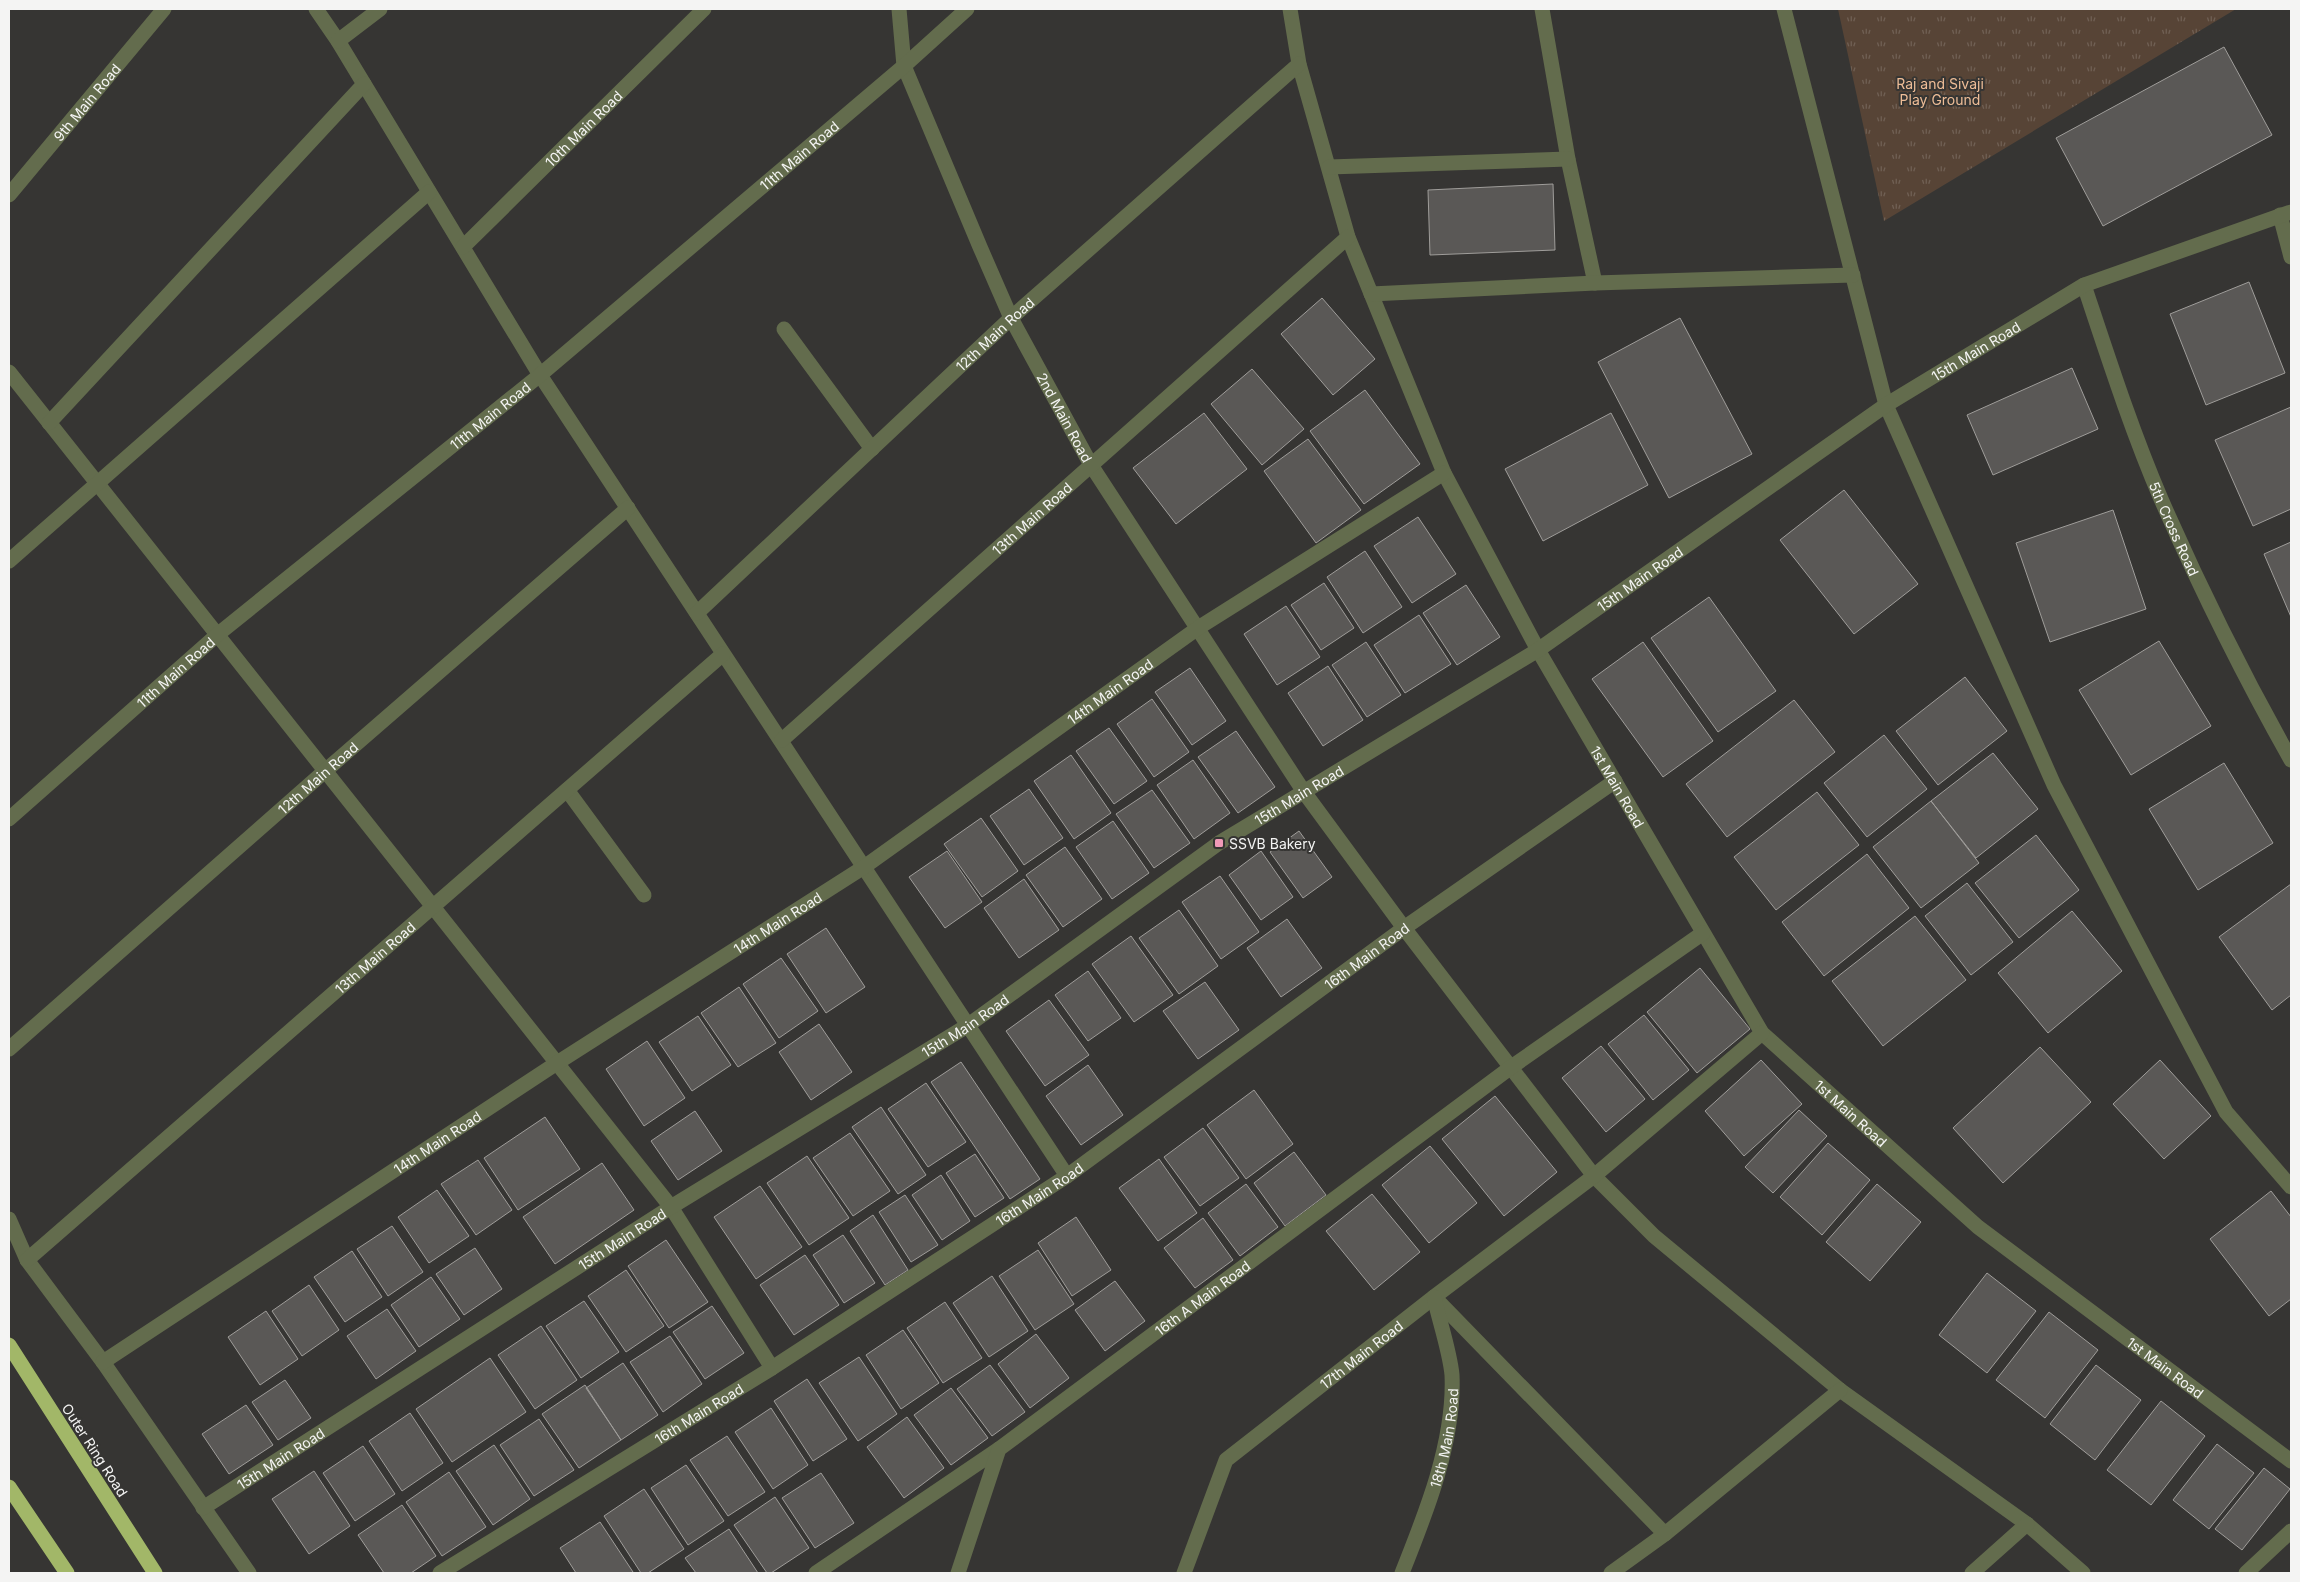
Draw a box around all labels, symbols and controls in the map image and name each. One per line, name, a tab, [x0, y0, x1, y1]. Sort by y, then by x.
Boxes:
street label: 9th Main Road	[49, 60, 124, 144]
park label: Raj and Sivaji Play Ground	[1896, 75, 1984, 108]
street label: 10th Main Road	[541, 87, 625, 170]
street label: 11th Main Road	[756, 117, 842, 193]
street label: 12th Main Road	[952, 293, 1037, 374]
street label: 15th Main Road	[1928, 317, 2023, 384]
street label: 2nd Main Road	[1034, 370, 1096, 465]
street label: 11th Main Road	[446, 378, 534, 453]
street label: 13th Main Road	[988, 478, 1075, 558]
street label: 5th Cross Road	[2146, 479, 2203, 578]
street label: 15th Main Road	[1593, 542, 1686, 614]
street label: 11th Main Road	[133, 633, 218, 711]
street label: 14th Main Road	[1064, 655, 1156, 728]
street label: 12th Main Road	[274, 738, 361, 817]
street label: 1st Main Road	[1587, 743, 1648, 830]
street label: 15th Main Road	[1251, 761, 1346, 828]
place label: SSVB Bakery	[1229, 835, 1316, 852]
marker: SSVB Bakery	[1213, 837, 1225, 849]
street label: 14th Main Road	[730, 888, 825, 957]
street label: 13th Main Road	[331, 918, 418, 997]
street label: 16th Main Road	[1321, 919, 1412, 992]
street label: 15th Main Road	[918, 990, 1012, 1060]
street label: 1st Main Road	[1811, 1076, 1891, 1150]
street label: 14th Main Road	[390, 1107, 484, 1177]
street label: 16th Main Road	[992, 1159, 1086, 1229]
street label: 15th Main Road	[575, 1204, 669, 1273]
street label: 16th A Main Road	[1151, 1256, 1253, 1339]
street label: 17th Main Road	[1316, 1317, 1406, 1392]
street label: 1st Main Road	[2124, 1333, 2207, 1401]
street label: 16th Main Road	[651, 1379, 746, 1447]
street label: 18th Main Road	[1426, 1388, 1461, 1490]
street label: Outer Ring Road	[59, 1400, 131, 1500]
street label: 15th Main Road	[233, 1424, 327, 1493]

